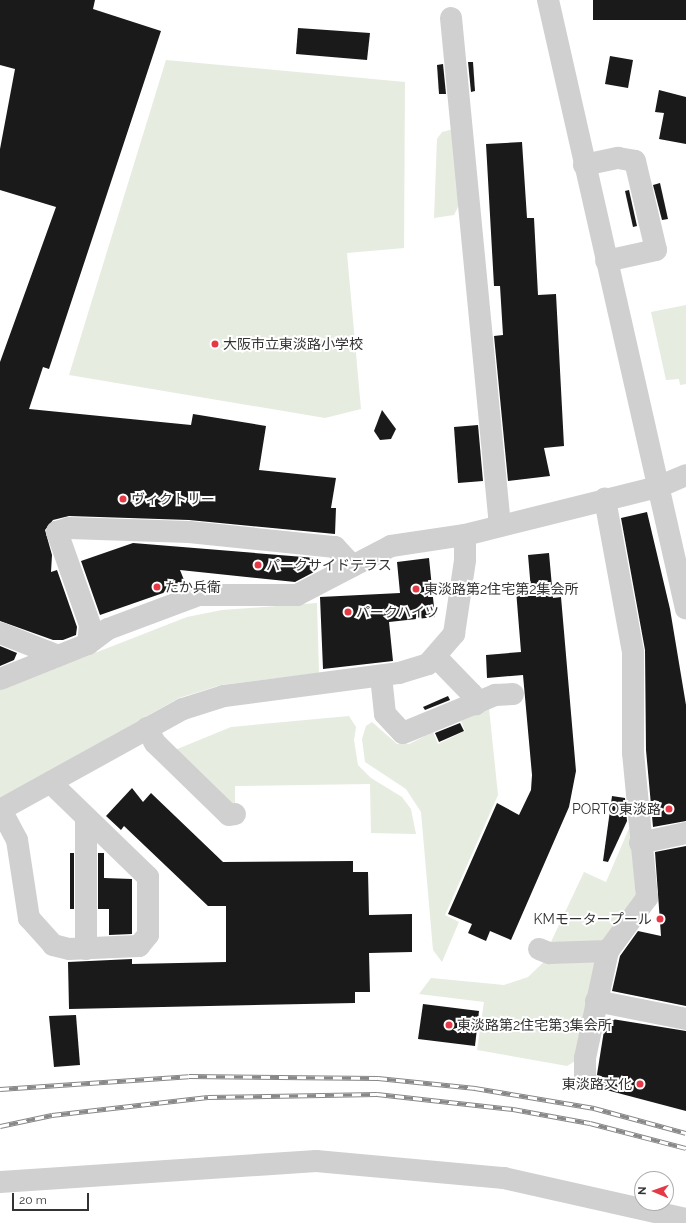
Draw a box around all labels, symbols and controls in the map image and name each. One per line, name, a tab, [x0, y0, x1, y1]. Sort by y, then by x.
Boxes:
place label: 大阪市立東淡路小学校	[223, 336, 363, 352]
marker: 大阪市立東淡路小学校	[210, 339, 220, 349]
place label: ヴィクトリー	[131, 491, 215, 507]
marker: ヴィクトリー	[118, 494, 128, 504]
place label: パークサイドテラス	[266, 557, 392, 573]
marker: パークサイドテラス	[253, 560, 263, 570]
place label: たか兵衛	[165, 579, 221, 595]
place label: 東淡路第2住宅第2集会所	[424, 581, 579, 597]
marker: たか兵衛	[152, 582, 162, 592]
marker: 東淡路第2住宅第2集会所	[411, 584, 421, 594]
place label: パークハイツ	[356, 604, 440, 620]
marker: パークハイツ	[343, 607, 353, 617]
place label: PORTO東淡路	[572, 801, 661, 817]
marker: PORTO東淡路	[664, 804, 674, 814]
place label: KMモータープール	[533, 911, 652, 927]
marker: KMモータープール	[655, 914, 665, 924]
place label: 東淡路第2住宅第3集会所	[457, 1017, 612, 1033]
marker: 東淡路第2住宅第3集会所	[444, 1020, 454, 1030]
place label: 東淡路文化	[562, 1076, 632, 1092]
marker: 東淡路文化	[635, 1079, 645, 1089]
north arrow	[634, 1171, 674, 1211]
scale bar	[14, 1185, 91, 1211]
text: N	[636, 1186, 649, 1195]
text: 20 m	[19, 1193, 47, 1207]

